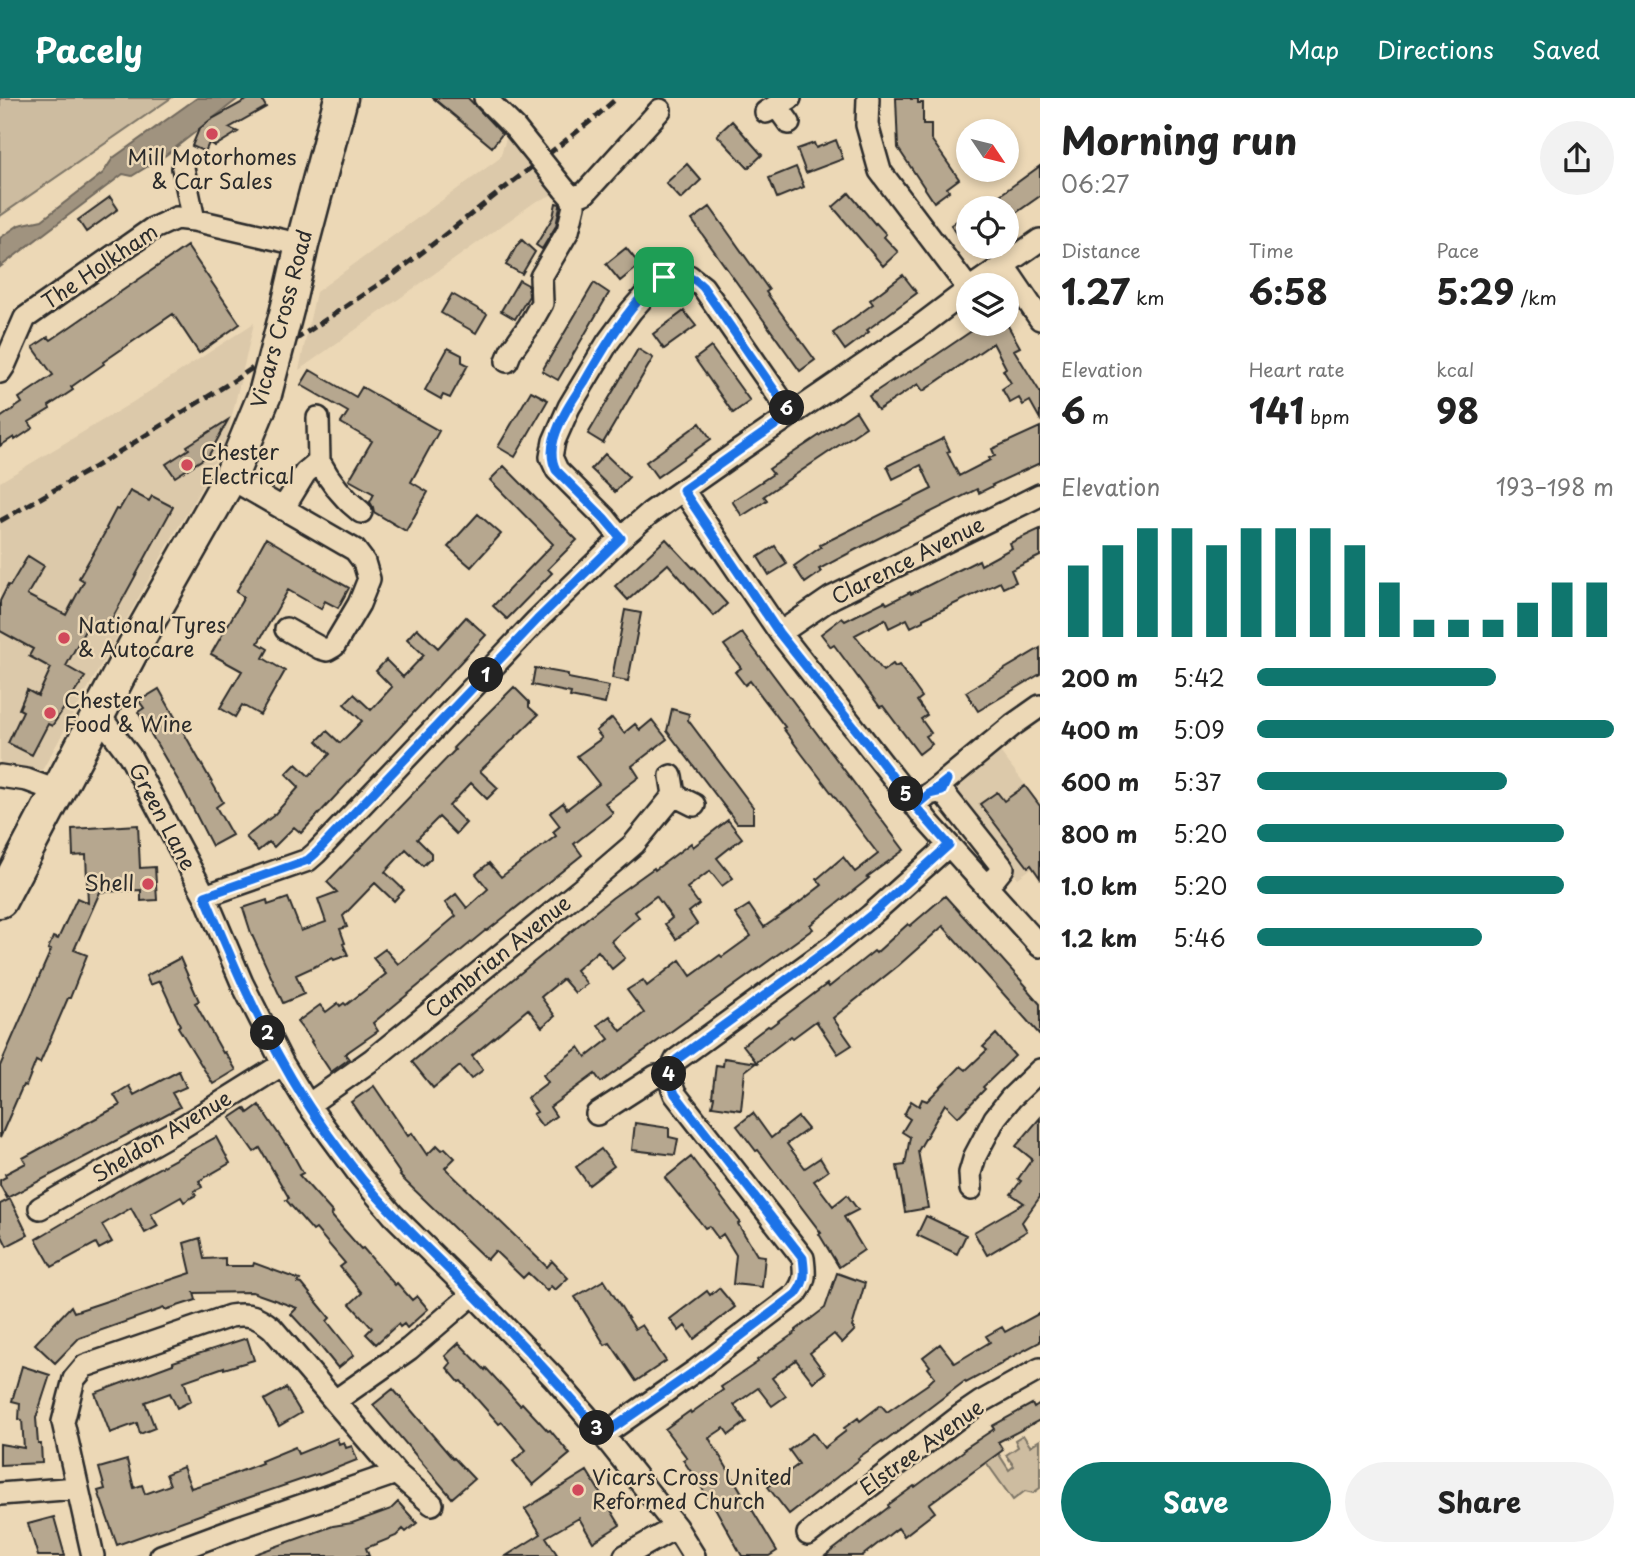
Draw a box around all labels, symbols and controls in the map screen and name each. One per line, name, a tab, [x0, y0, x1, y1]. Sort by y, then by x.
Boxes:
text: Pacely	[35, 24, 143, 74]
text: Map	[1288, 31, 1339, 67]
text: Directions	[1377, 31, 1494, 67]
text: Saved	[1532, 31, 1600, 67]
text: Morning run	[1061, 111, 1297, 168]
north arrow	[956, 119, 1018, 182]
map controls	[956, 119, 1019, 336]
button: share	[1540, 121, 1614, 195]
marker: Mill Motorhomes & Car Sales	[204, 126, 220, 142]
place label: Mill Motorhomes & Car Sales	[128, 140, 296, 196]
text: 06:27	[1061, 166, 1129, 201]
button: locate	[956, 196, 1019, 259]
street label: The Holkham	[34, 215, 163, 316]
street label: Vicars Cross Road	[241, 226, 319, 411]
text: Distance	[1061, 236, 1141, 264]
text: Time	[1249, 236, 1294, 264]
text: Pace	[1436, 236, 1479, 264]
pin	[634, 247, 694, 307]
icon: arrive	[645, 258, 683, 296]
text: 1.27	[1061, 264, 1130, 317]
text: 6:58	[1249, 264, 1328, 317]
text: 5:29	[1436, 264, 1514, 317]
button: layers	[956, 273, 1019, 336]
text: km	[1130, 283, 1165, 311]
text: /km	[1514, 283, 1557, 311]
text: Elevation	[1061, 355, 1143, 383]
text: Heart rate	[1249, 355, 1345, 383]
text: kcal	[1436, 355, 1474, 383]
text: 6	[1061, 383, 1086, 436]
text: 141	[1249, 383, 1304, 436]
text: 98	[1436, 383, 1479, 436]
pin: 6	[770, 390, 804, 426]
text: 6	[780, 393, 793, 421]
text: m	[1086, 402, 1109, 430]
text: bpm	[1304, 402, 1350, 430]
place label: Chester Electrical	[201, 435, 295, 491]
marker: Chester Electrical	[179, 457, 195, 473]
text: Elevation	[1061, 469, 1160, 504]
text: 193–198 m	[1496, 469, 1614, 504]
street label: Clarence Avenue	[825, 507, 989, 612]
place label: National Tyres & Autocare	[78, 608, 226, 664]
marker: National Tyres & Autocare	[56, 630, 72, 646]
pin: 1	[468, 658, 504, 692]
text: 1	[481, 660, 490, 688]
text: 200 m	[1061, 660, 1138, 695]
text: 5:42	[1173, 660, 1225, 695]
place label: Chester Food & Wine	[64, 683, 193, 739]
marker: Chester Food & Wine	[42, 705, 58, 721]
text: 400 m	[1061, 712, 1139, 747]
text: 5:09	[1173, 712, 1225, 747]
street label: Green Lane	[122, 757, 206, 876]
text: 600 m	[1061, 764, 1139, 799]
text: 5:37	[1173, 764, 1221, 799]
pin: 5	[888, 776, 923, 812]
text: 5	[899, 779, 912, 807]
text: 800 m	[1061, 816, 1138, 851]
text: 5:20	[1173, 816, 1227, 851]
place label: Shell	[85, 866, 134, 898]
text: 1.0 km	[1061, 868, 1138, 903]
text: 5:20	[1173, 868, 1227, 903]
marker: Shell	[140, 876, 156, 892]
street label: Cambrian Avenue	[417, 886, 577, 1025]
text: 1.2 km	[1061, 920, 1137, 955]
text: 5:46	[1173, 920, 1226, 955]
pin: 2	[250, 1016, 286, 1051]
text: 2	[261, 1018, 274, 1046]
pin: 4	[652, 1056, 686, 1091]
text: 4	[662, 1059, 675, 1087]
street label: Sheldon Avenue	[85, 1081, 237, 1190]
street label: Elstree Avenue	[852, 1390, 990, 1502]
pin: 3	[580, 1410, 614, 1446]
text: 3	[590, 1413, 603, 1441]
place label: Vicars Cross United Reformed Church	[592, 1460, 792, 1516]
button: Save	[1061, 1462, 1331, 1542]
button: Share	[1345, 1462, 1614, 1542]
marker: Vicars Cross United Reformed Church	[570, 1482, 586, 1498]

